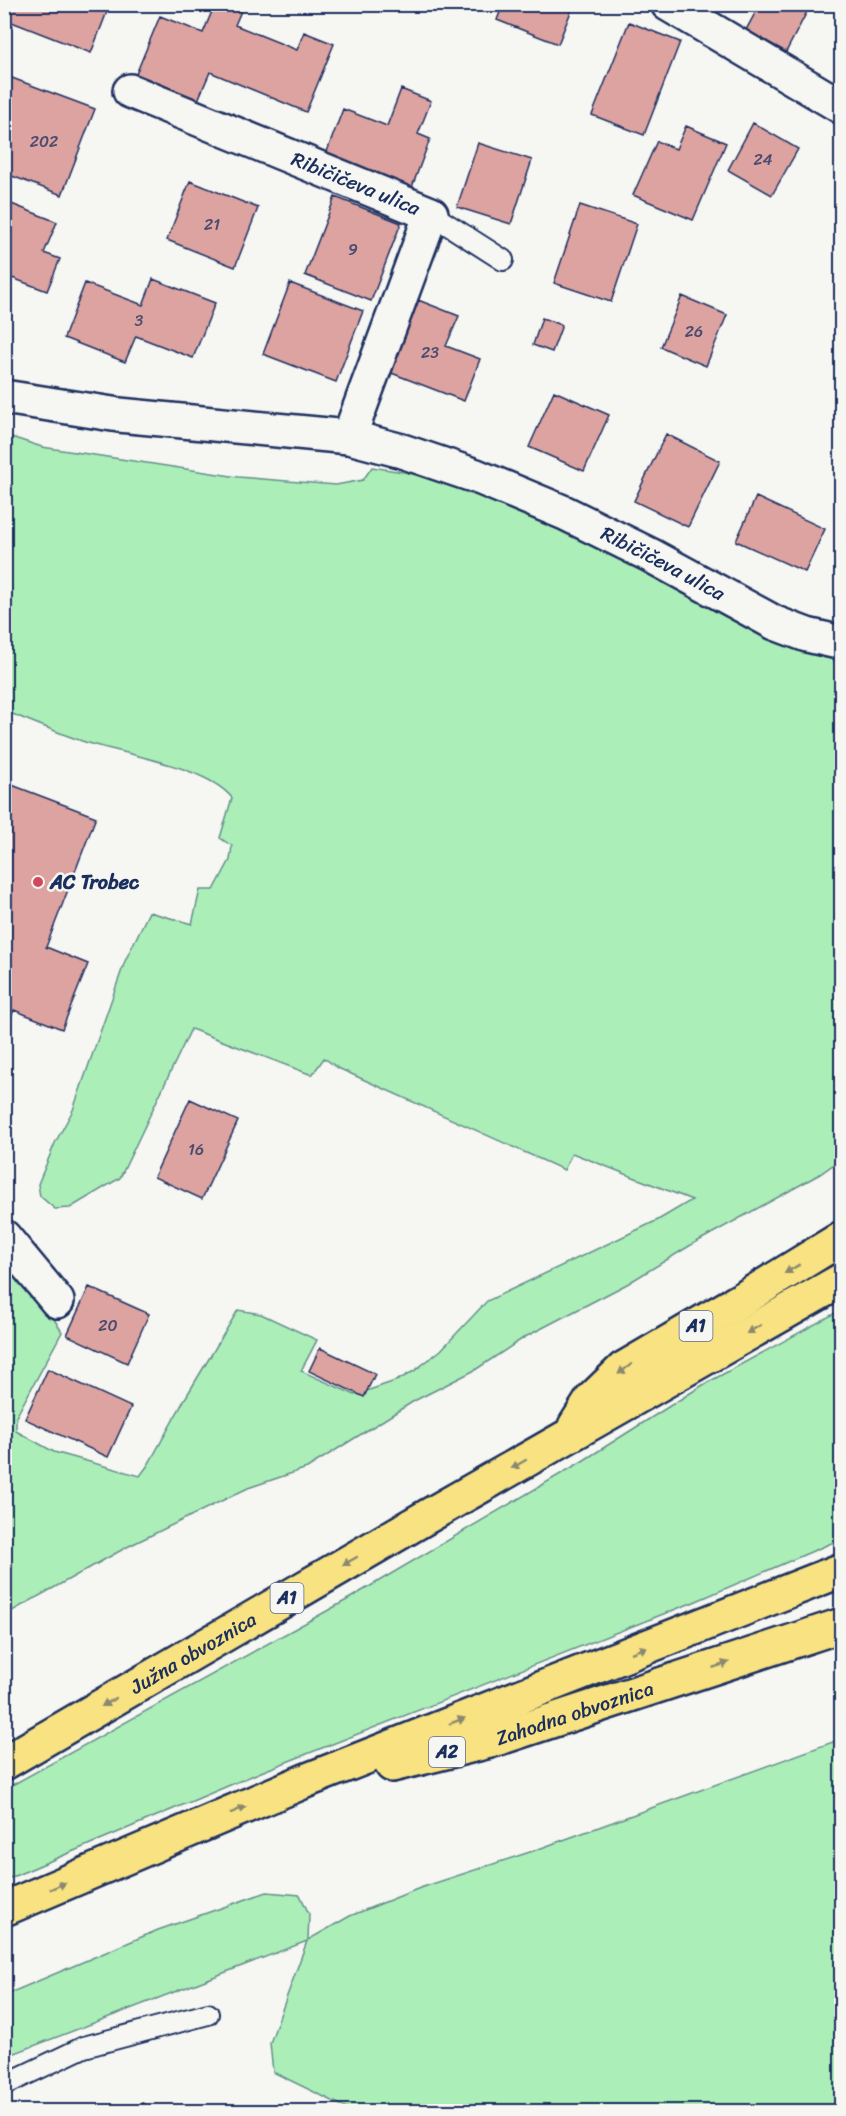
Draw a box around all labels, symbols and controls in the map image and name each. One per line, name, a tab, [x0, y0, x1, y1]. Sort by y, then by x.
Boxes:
house number: 202	[30, 127, 58, 156]
street label: Ribičičeva ulica	[286, 141, 427, 226]
house number: 24	[753, 145, 773, 174]
house number: 21	[204, 210, 220, 239]
house number: 9	[348, 235, 358, 264]
house number: 3	[135, 306, 144, 335]
house number: 26	[685, 317, 703, 346]
house number: 23	[421, 338, 439, 367]
street label: Ribičičeva ulica	[595, 516, 733, 611]
place label: AC Trobec	[49, 865, 140, 900]
marker: AC Trobec	[31, 875, 45, 889]
house number: 16	[188, 1135, 204, 1164]
one-way arrow	[784, 1263, 800, 1274]
house number: 20	[98, 1311, 118, 1340]
road number: A1	[680, 1311, 712, 1341]
one-way arrow	[745, 1324, 762, 1334]
one-way arrow	[617, 1363, 633, 1375]
one-way arrow	[510, 1459, 527, 1469]
one-way arrow	[342, 1556, 358, 1567]
road number: A1	[270, 1583, 304, 1613]
street label: Južna obvoznica	[122, 1602, 263, 1704]
one-way arrow	[630, 1645, 648, 1655]
one-way arrow	[712, 1660, 730, 1669]
street label: Zahodna obvoznica	[491, 1671, 658, 1756]
one-way arrow	[100, 1697, 117, 1707]
one-way arrow	[448, 1716, 466, 1726]
road number: A2	[429, 1737, 465, 1767]
one-way arrow	[229, 1805, 246, 1814]
one-way arrow	[50, 1881, 68, 1891]

